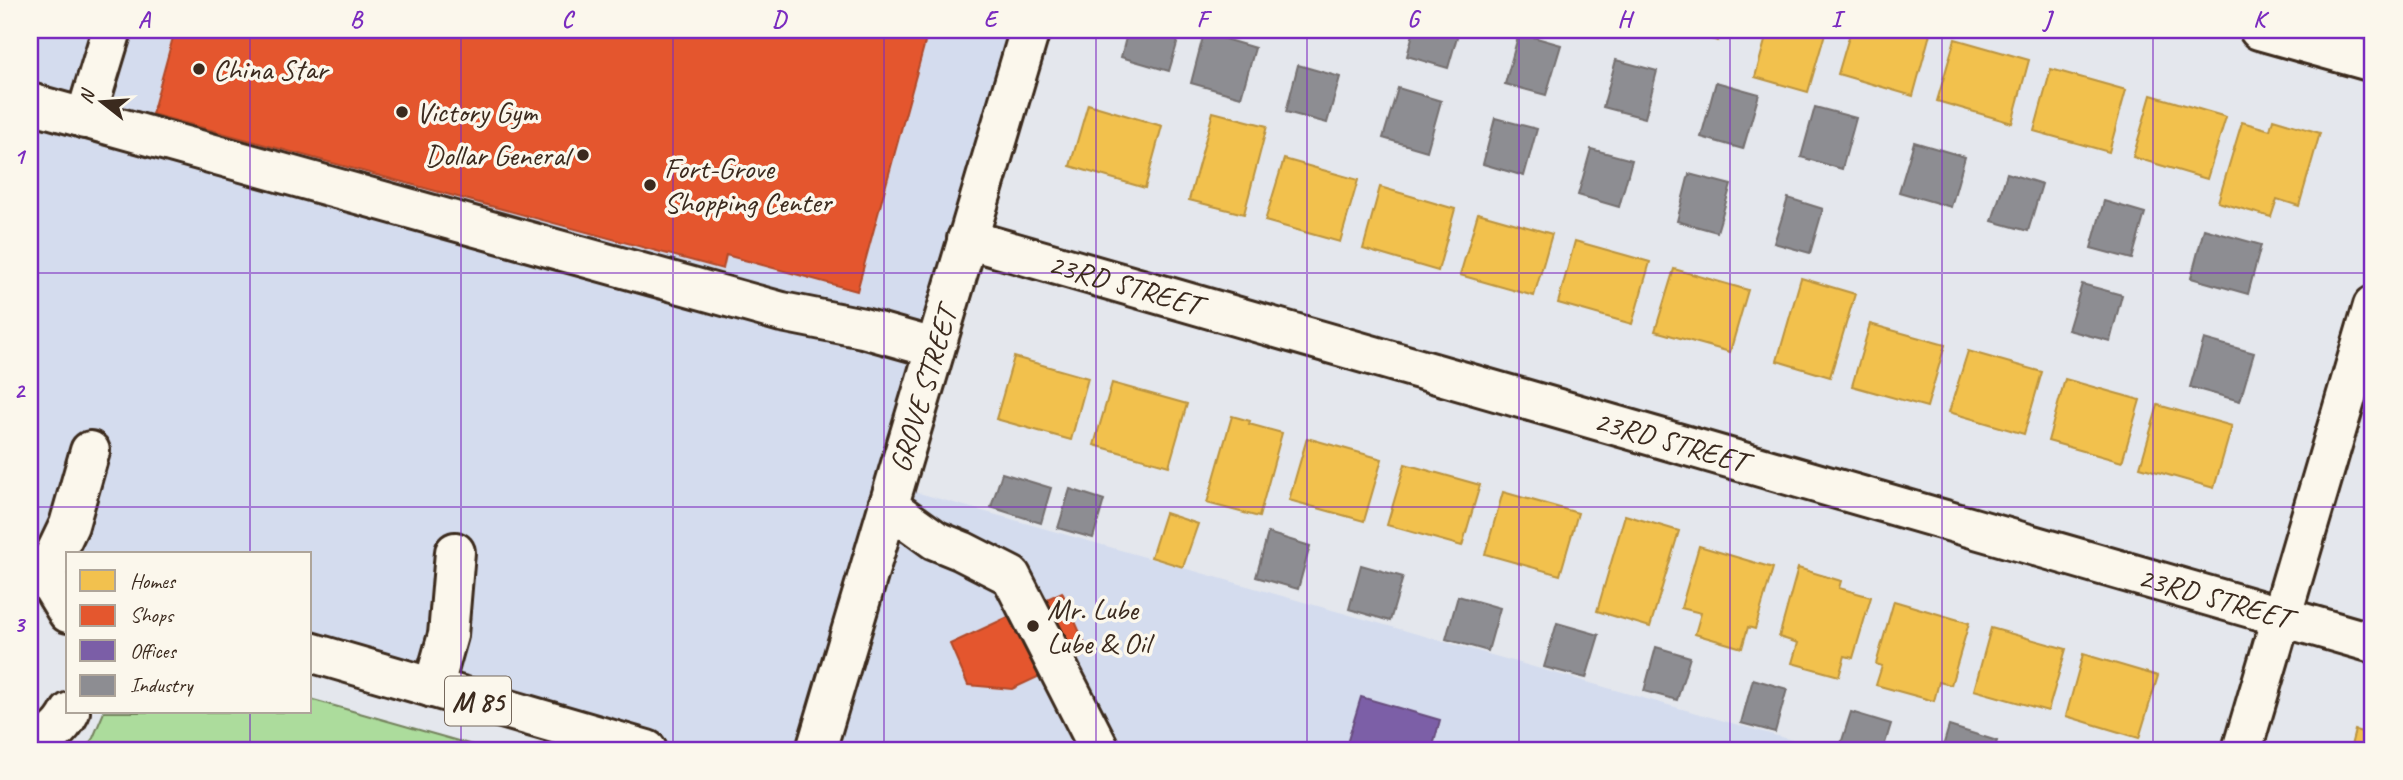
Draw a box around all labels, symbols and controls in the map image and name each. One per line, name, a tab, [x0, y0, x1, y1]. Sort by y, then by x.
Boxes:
text: A	[138, 5, 152, 34]
text: B	[350, 5, 364, 34]
text: C	[562, 5, 576, 34]
text: D	[772, 5, 788, 34]
text: E	[984, 5, 1000, 34]
text: F	[1197, 5, 1213, 34]
text: G	[1407, 5, 1422, 34]
text: H	[1617, 5, 1635, 34]
text: I	[1831, 5, 1846, 34]
text: J	[2041, 5, 2054, 34]
text: K	[2253, 5, 2269, 34]
place label: China Star	[213, 50, 330, 88]
marker: China Star	[191, 61, 207, 77]
north arrow	[66, 66, 136, 136]
text: N	[74, 85, 101, 106]
place label: Victory Gym	[416, 93, 539, 131]
marker: Victory Gym	[394, 104, 410, 120]
place label: Dollar General	[425, 136, 574, 174]
text: 1	[14, 142, 27, 171]
marker: Dollar General	[575, 147, 591, 163]
place label: Fort-Grove Shopping Center	[664, 149, 833, 221]
marker: Fort-Grove Shopping Center	[642, 177, 658, 193]
street label: 23RD STREET	[1044, 244, 1212, 326]
street label: GROVE STREET	[881, 297, 967, 477]
text: 2	[14, 376, 27, 405]
street label: 23RD STREET	[1590, 401, 1758, 483]
legend	[66, 552, 312, 714]
street label: 23RD STREET	[2134, 558, 2302, 639]
text: Homes	[130, 568, 177, 594]
place label: Mr. Lube Lube & Oil	[1047, 590, 1155, 662]
text: Shops	[130, 602, 175, 628]
text: 3	[14, 610, 27, 639]
marker: Mr. Lube Lube & Oil	[1025, 618, 1041, 634]
text: Offices	[130, 638, 177, 664]
text: Industry	[130, 672, 194, 698]
road number: M 85	[445, 676, 511, 726]

